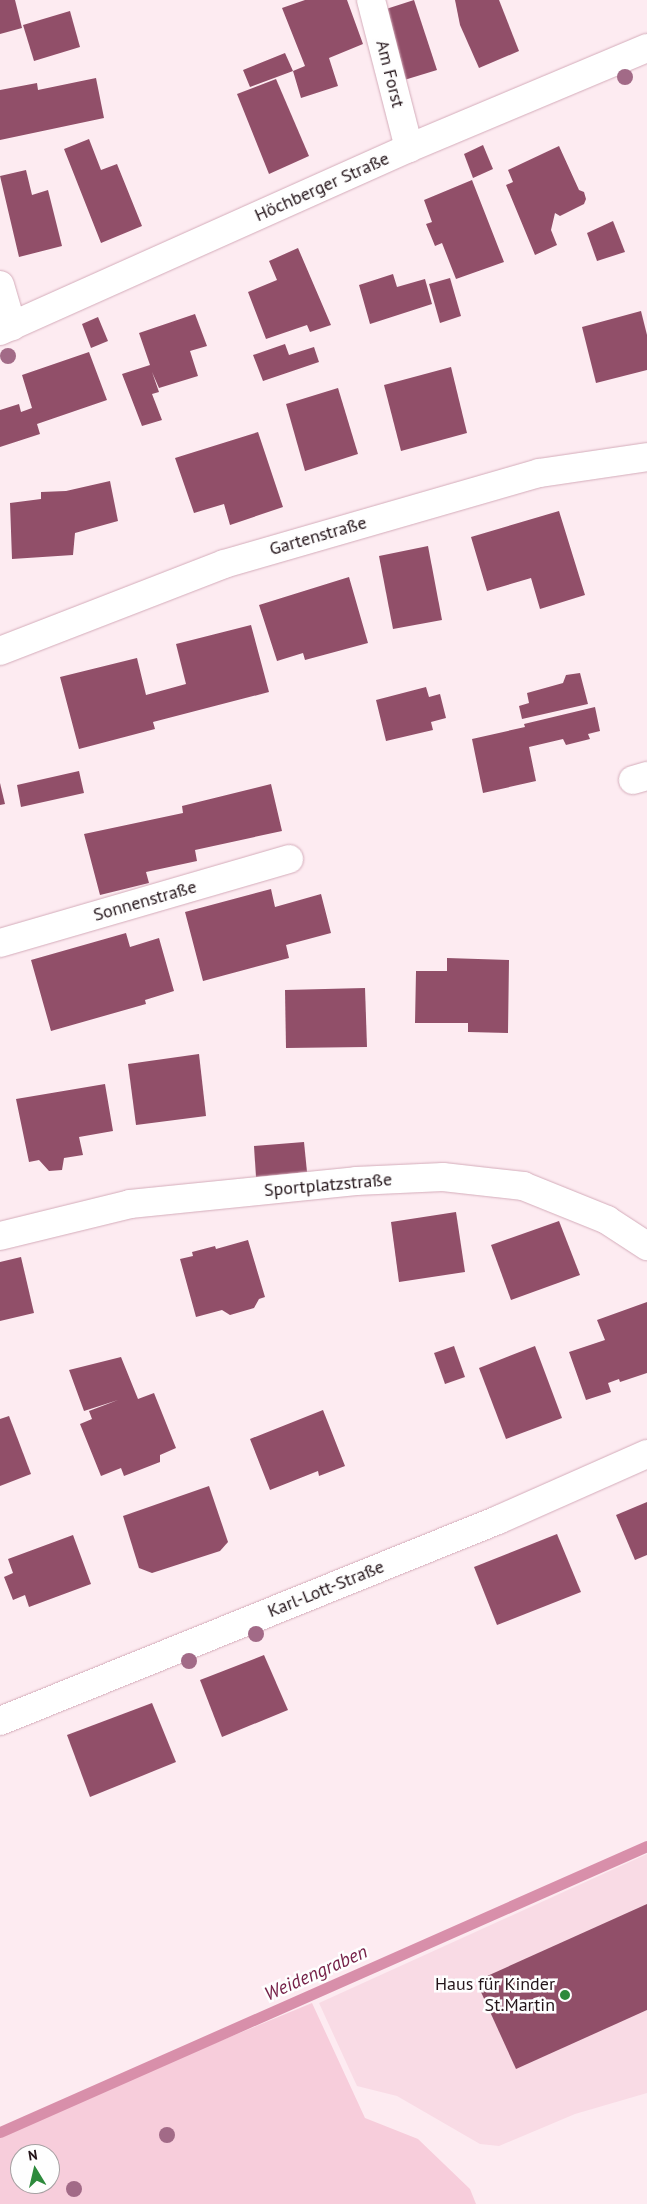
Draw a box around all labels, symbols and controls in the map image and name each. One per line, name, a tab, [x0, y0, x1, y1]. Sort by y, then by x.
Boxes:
street label: Am Forst	[371, 38, 409, 110]
street label: Höchberger Straße	[251, 148, 393, 226]
street label: Gartenstraße	[267, 512, 369, 560]
street label: Sonnenstraße	[91, 876, 199, 926]
street label: Sportplatzstraße	[263, 1169, 393, 1201]
street label: Karl-Lott-Straße	[265, 1556, 387, 1622]
water label: Weidengraben	[261, 1940, 371, 2006]
place label: Haus für Kinder St.Martin	[435, 1974, 555, 2016]
marker: Haus für Kinder St.Martin	[559, 1989, 571, 2001]
north arrow	[10, 2144, 60, 2194]
text: N	[27, 2146, 39, 2165]

